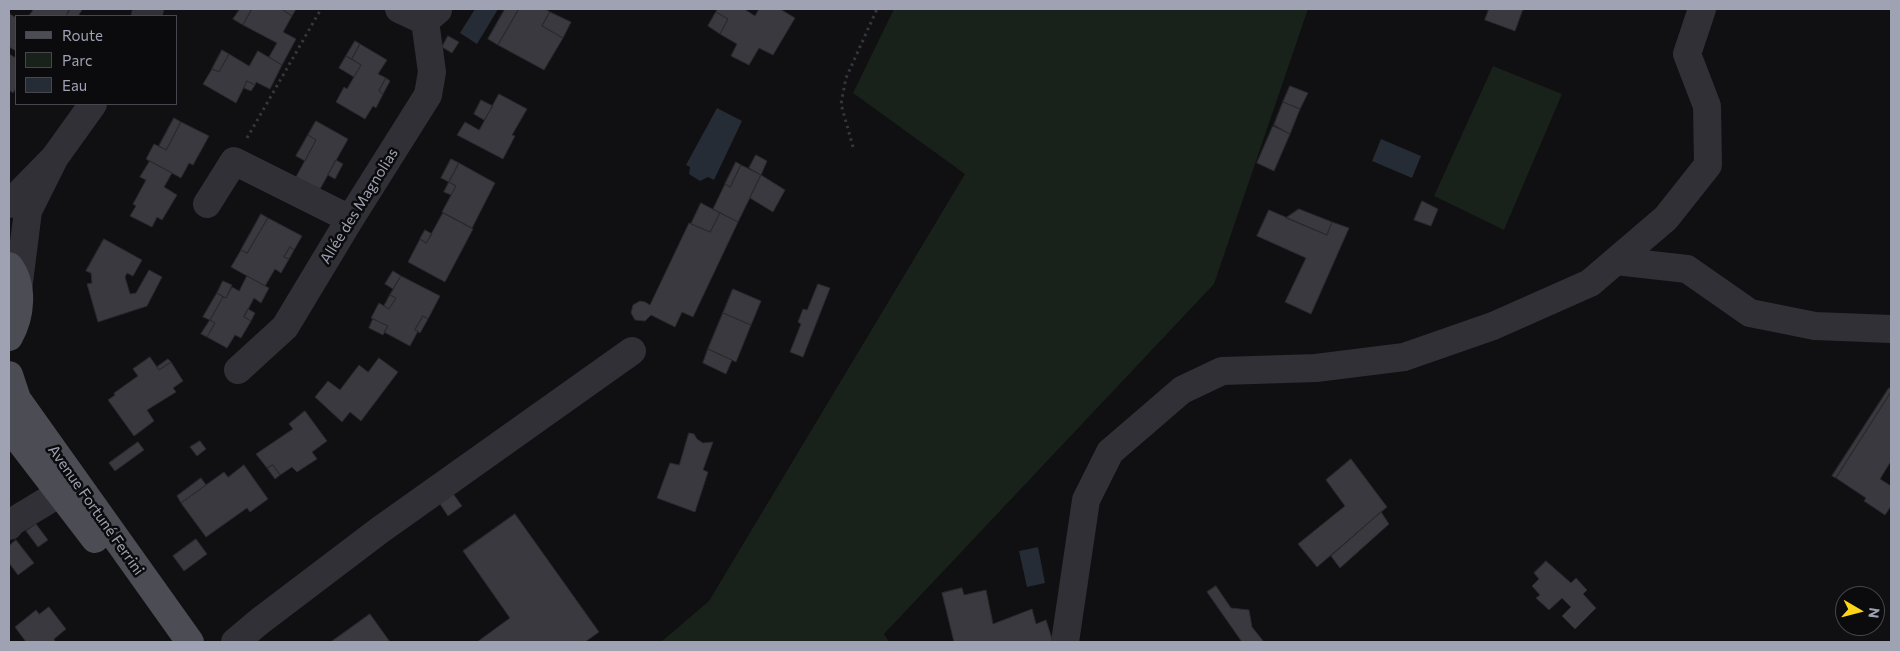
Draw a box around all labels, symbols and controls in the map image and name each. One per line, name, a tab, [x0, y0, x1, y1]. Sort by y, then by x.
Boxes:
legend	[15, 15, 178, 105]
text: Route	[62, 26, 103, 44]
text: Parc	[62, 51, 92, 69]
text: Eau	[62, 76, 87, 94]
street label: Allée des Magnolias	[316, 145, 402, 267]
street label: Avenue Fortuné Ferrini	[44, 442, 148, 578]
north arrow	[1835, 586, 1885, 636]
text: N	[1865, 607, 1884, 619]

